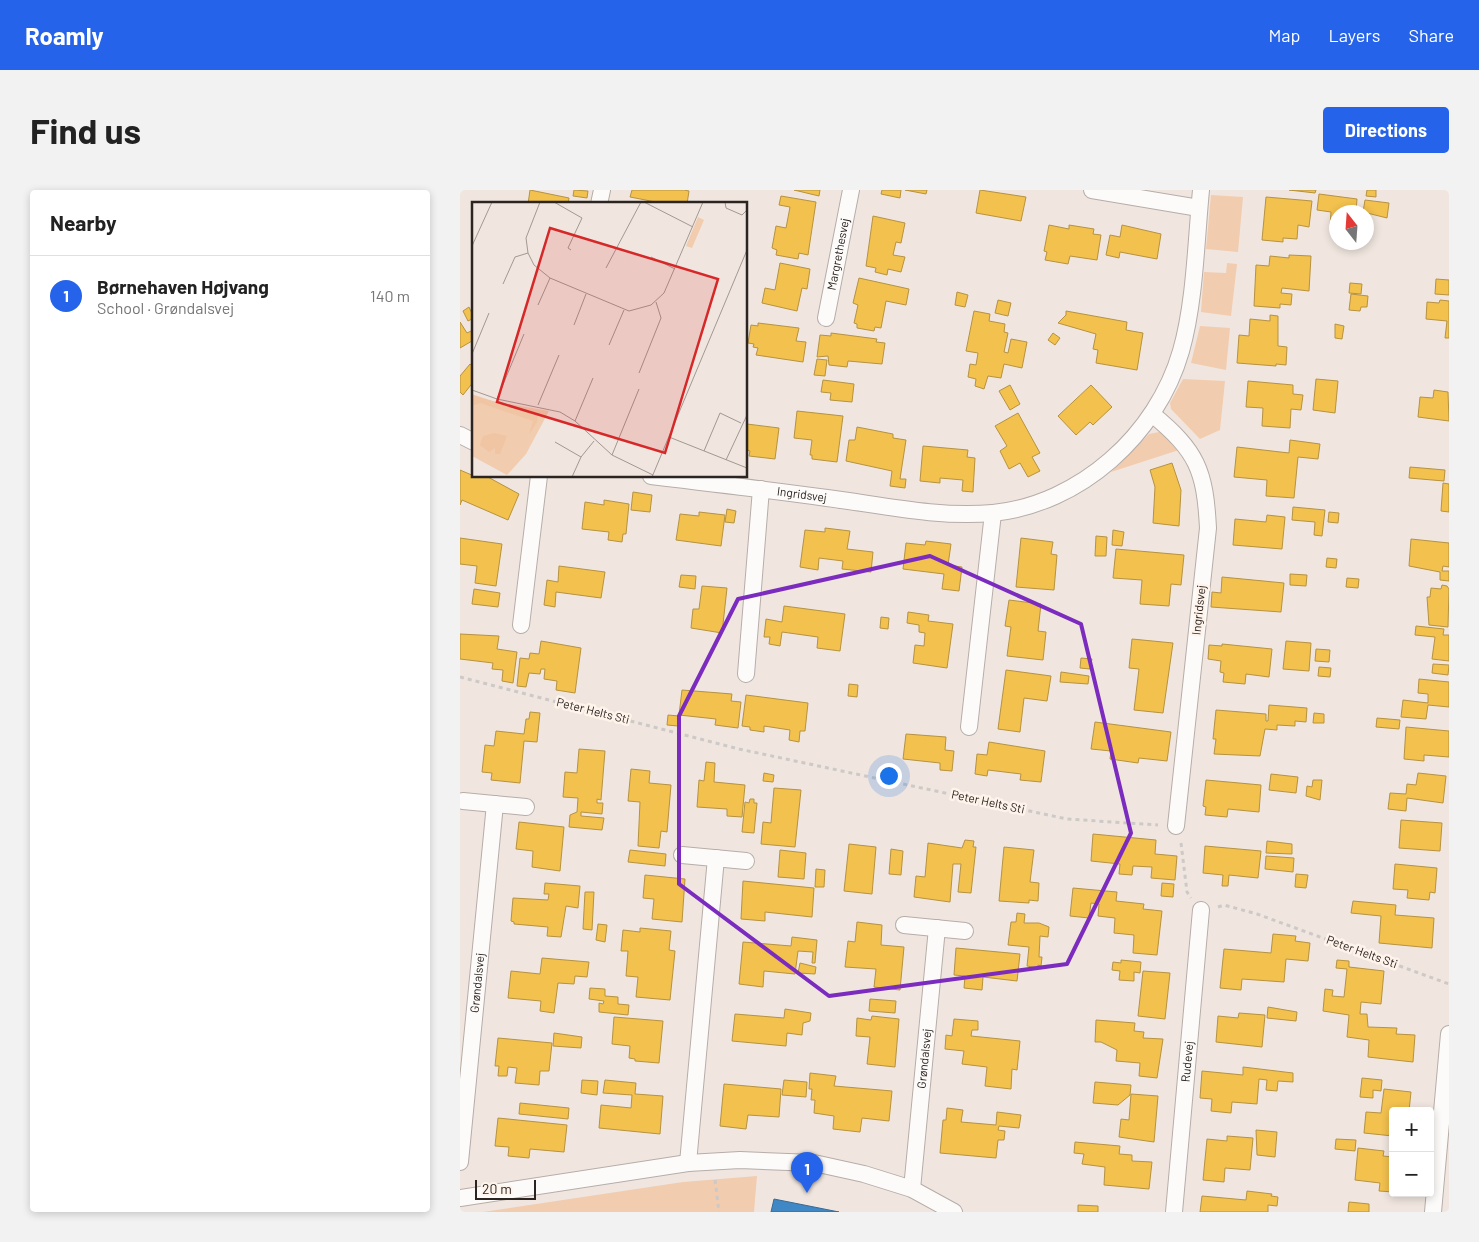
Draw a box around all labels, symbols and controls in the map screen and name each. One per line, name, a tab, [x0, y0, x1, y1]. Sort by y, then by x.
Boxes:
text: Roamly	[25, 21, 104, 50]
text: Map	[1268, 24, 1300, 46]
text: Layers	[1328, 24, 1381, 46]
text: Share	[1409, 24, 1454, 46]
button: Directions	[1323, 107, 1449, 153]
text: Find us	[30, 109, 141, 151]
inset map	[472, 202, 748, 478]
north arrow	[1329, 205, 1374, 250]
text: Nearby	[50, 210, 116, 235]
street label: Margrethesvej	[824, 217, 851, 291]
text: Børnehaven Højvang	[97, 275, 269, 298]
text: 1	[63, 286, 69, 305]
text: 140 m	[370, 286, 410, 305]
text: School · Grøndalsvej	[97, 298, 234, 317]
street label: Ingridsvej	[776, 483, 828, 504]
street label: Ingridsvej	[1188, 584, 1208, 636]
street label: Peter Helts Sti	[555, 694, 631, 726]
your location	[876, 763, 902, 789]
street label: Peter Helts Sti	[950, 786, 1026, 816]
street label: Peter Helts Sti	[1325, 932, 1400, 970]
street label: Grøndalsvej	[467, 952, 486, 1013]
street label: Grøndalsvej	[914, 1028, 933, 1089]
street label: Rudevej	[1178, 1040, 1195, 1083]
map controls	[1389, 1107, 1434, 1197]
button: +	[1389, 1107, 1434, 1152]
pin: 1	[791, 1152, 823, 1193]
button: −	[1389, 1152, 1434, 1197]
scale bar	[475, 1177, 536, 1200]
text: 20 m	[482, 1180, 512, 1197]

